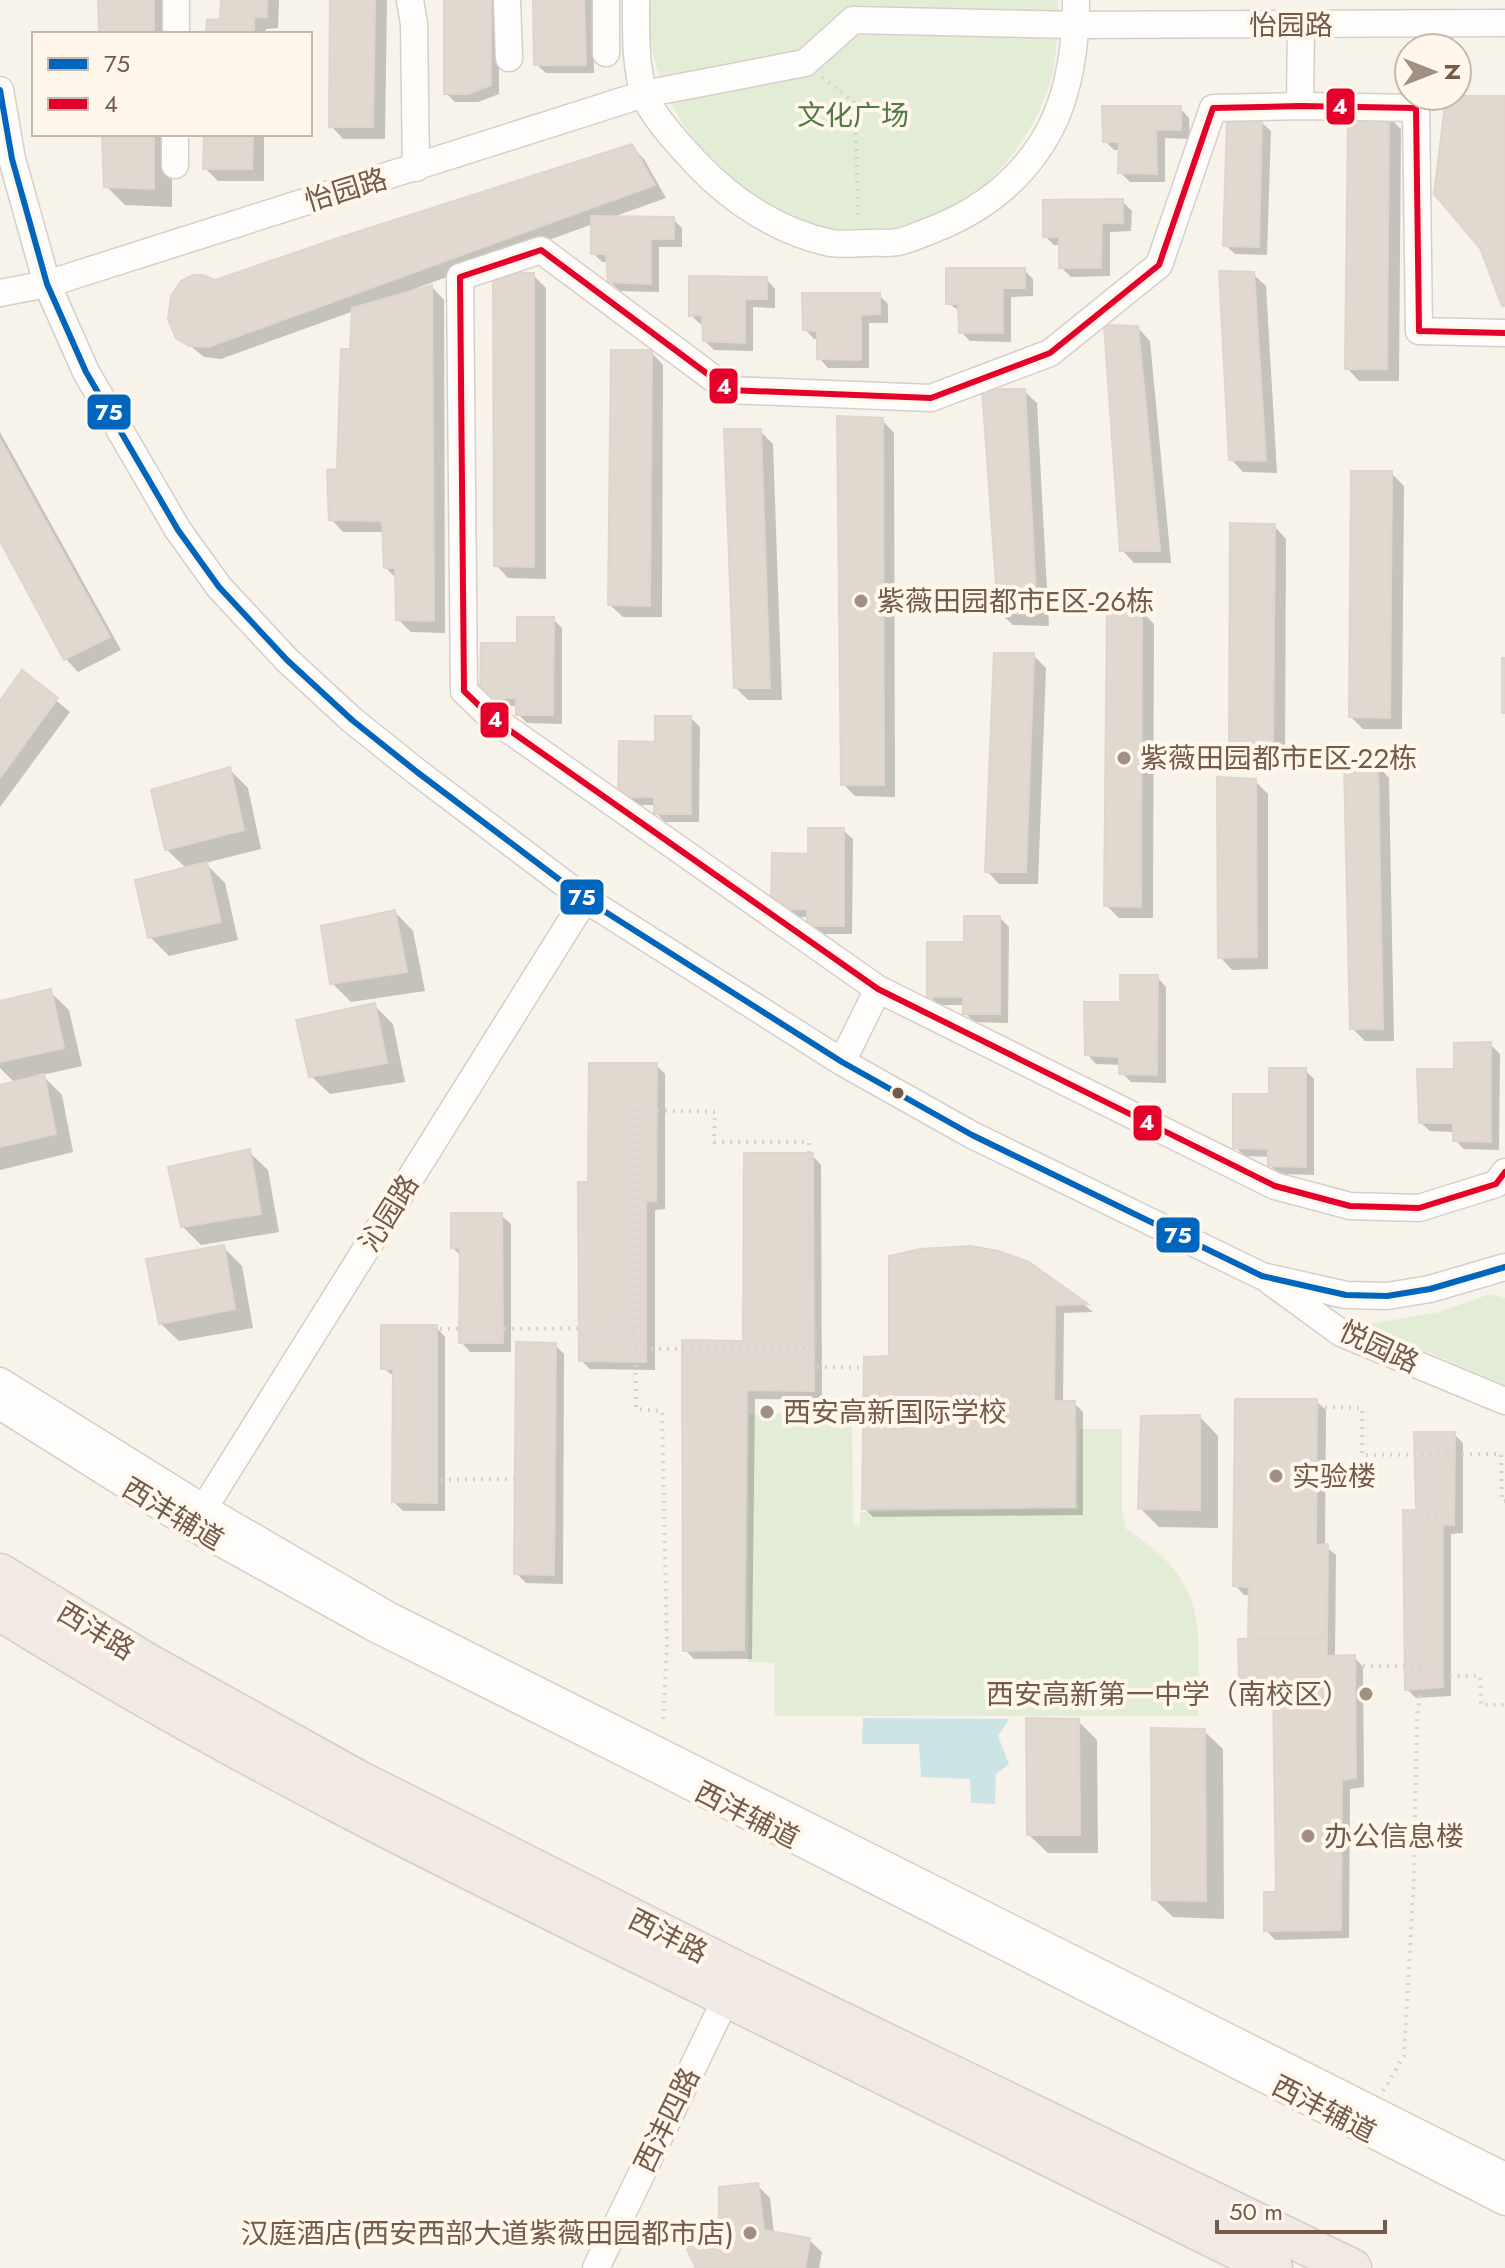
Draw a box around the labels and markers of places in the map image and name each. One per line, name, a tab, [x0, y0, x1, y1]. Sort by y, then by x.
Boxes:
place label: 紫薇田园都市E区-26栋	[877, 581, 1154, 622]
marker: 紫薇田园都市E区-26栋	[852, 592, 870, 610]
place label: 紫薇田园都市E区-22栋	[1140, 738, 1417, 779]
marker: 紫薇田园都市E区-22栋	[1115, 749, 1133, 767]
unlabelled marker	[890, 1085, 906, 1101]
place label: 西安高新国际学校	[783, 1392, 1007, 1433]
marker: 西安高新国际学校	[758, 1403, 776, 1421]
place label: 实验楼	[1292, 1456, 1376, 1497]
marker: 实验楼	[1267, 1467, 1285, 1485]
place label: 西安高新第一中学（南校区）	[986, 1674, 1350, 1715]
marker: 西安高新第一中学（南校区）	[1357, 1685, 1375, 1703]
place label: 办公信息楼	[1324, 1816, 1464, 1857]
marker: 办公信息楼	[1299, 1827, 1317, 1845]
place label: 汉庭酒店(西安西部大道紫薇田园都市店)	[241, 2213, 734, 2254]
marker: 汉庭酒店(西安西部大道紫薇田园都市店)	[741, 2224, 759, 2242]

